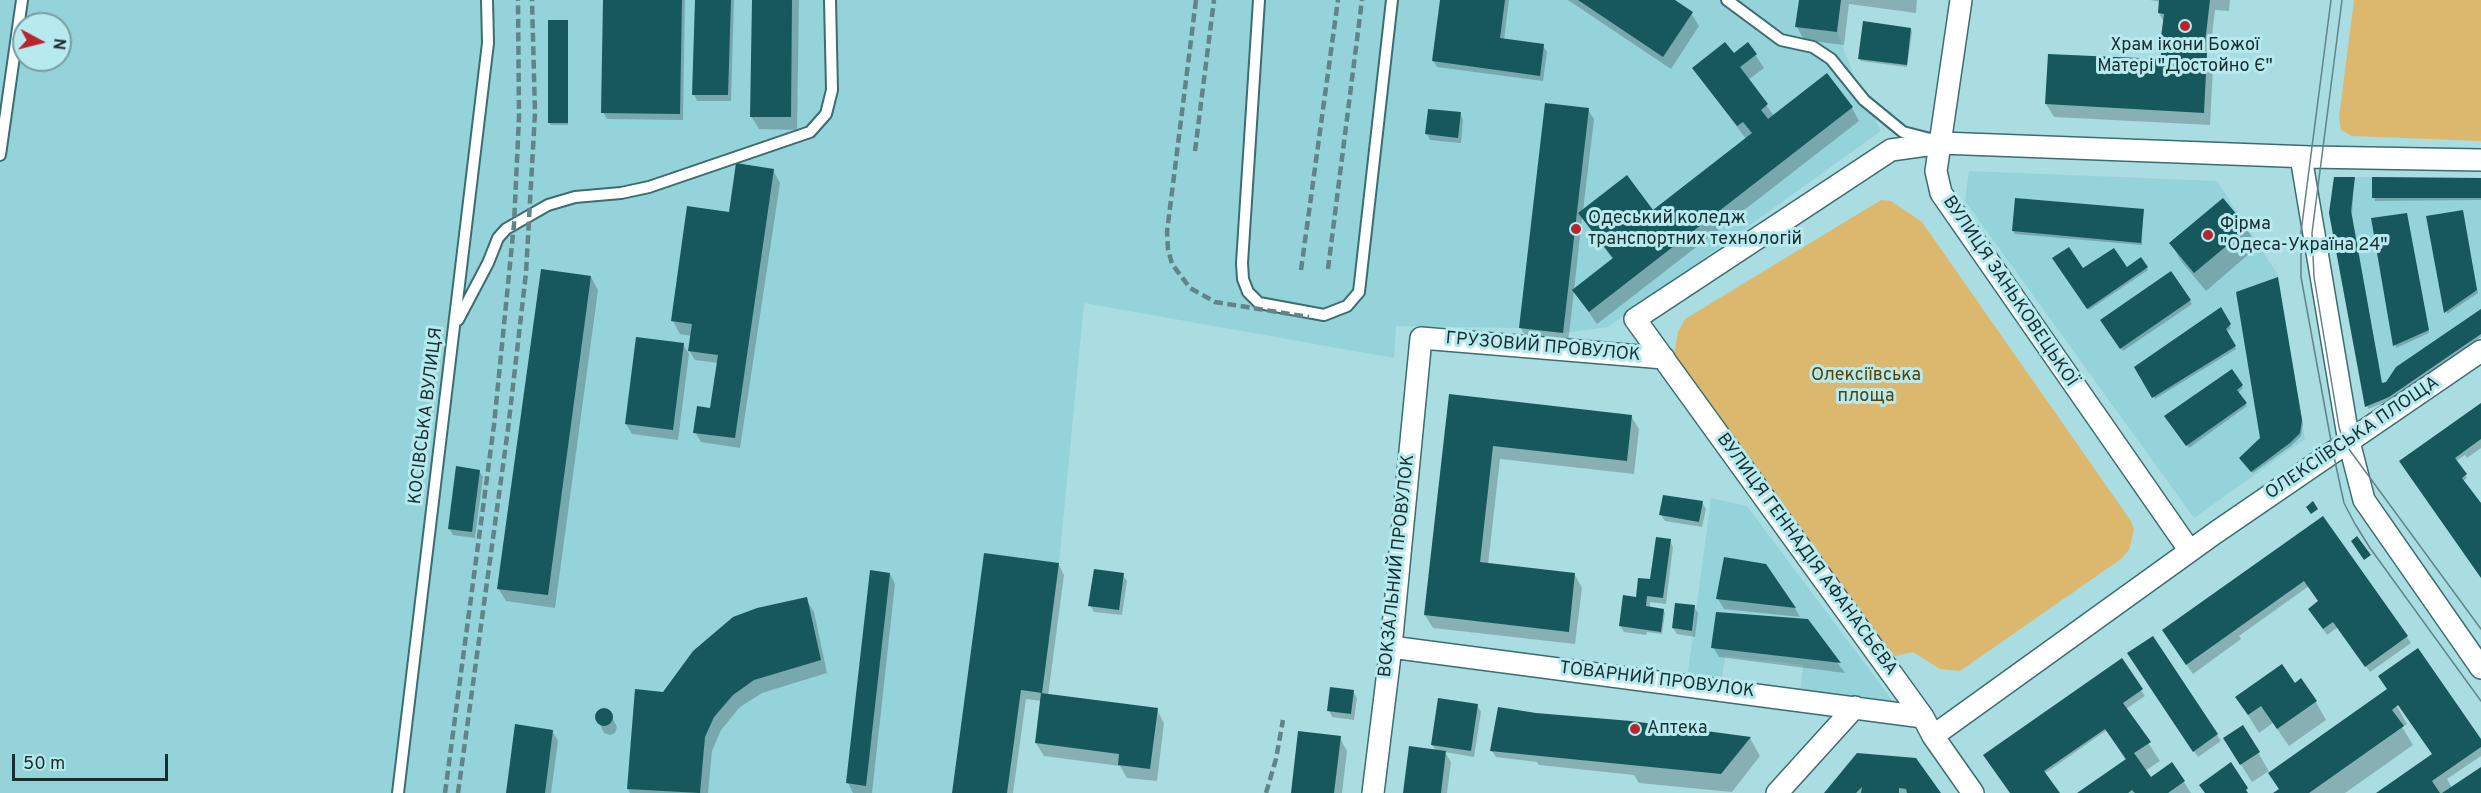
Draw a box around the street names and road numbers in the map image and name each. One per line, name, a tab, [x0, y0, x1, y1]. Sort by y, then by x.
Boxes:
street label: ВУЛИЦЯ ЗАНЬКОВЕЦЬКОЇ	[1937, 192, 2081, 392]
street label: КОСІВСЬКА ВУЛИЦЯ	[405, 326, 449, 506]
street label: ГРУЗОВИЙ ПРОВУЛОК	[1445, 329, 1641, 367]
street label: ОЛЕКСІЇВСЬКА ПЛОЩА	[2262, 373, 2444, 505]
street label: ВУЛИЦЯ ГЕННАДІЯ АФАНАСЬЄВА	[1711, 430, 1901, 680]
street label: ВОКЗАЛЬНИЙ ПРОВУЛОК	[1376, 454, 1420, 678]
street label: ТОВАРНИЙ ПРОВУЛОК	[1558, 658, 1756, 704]

